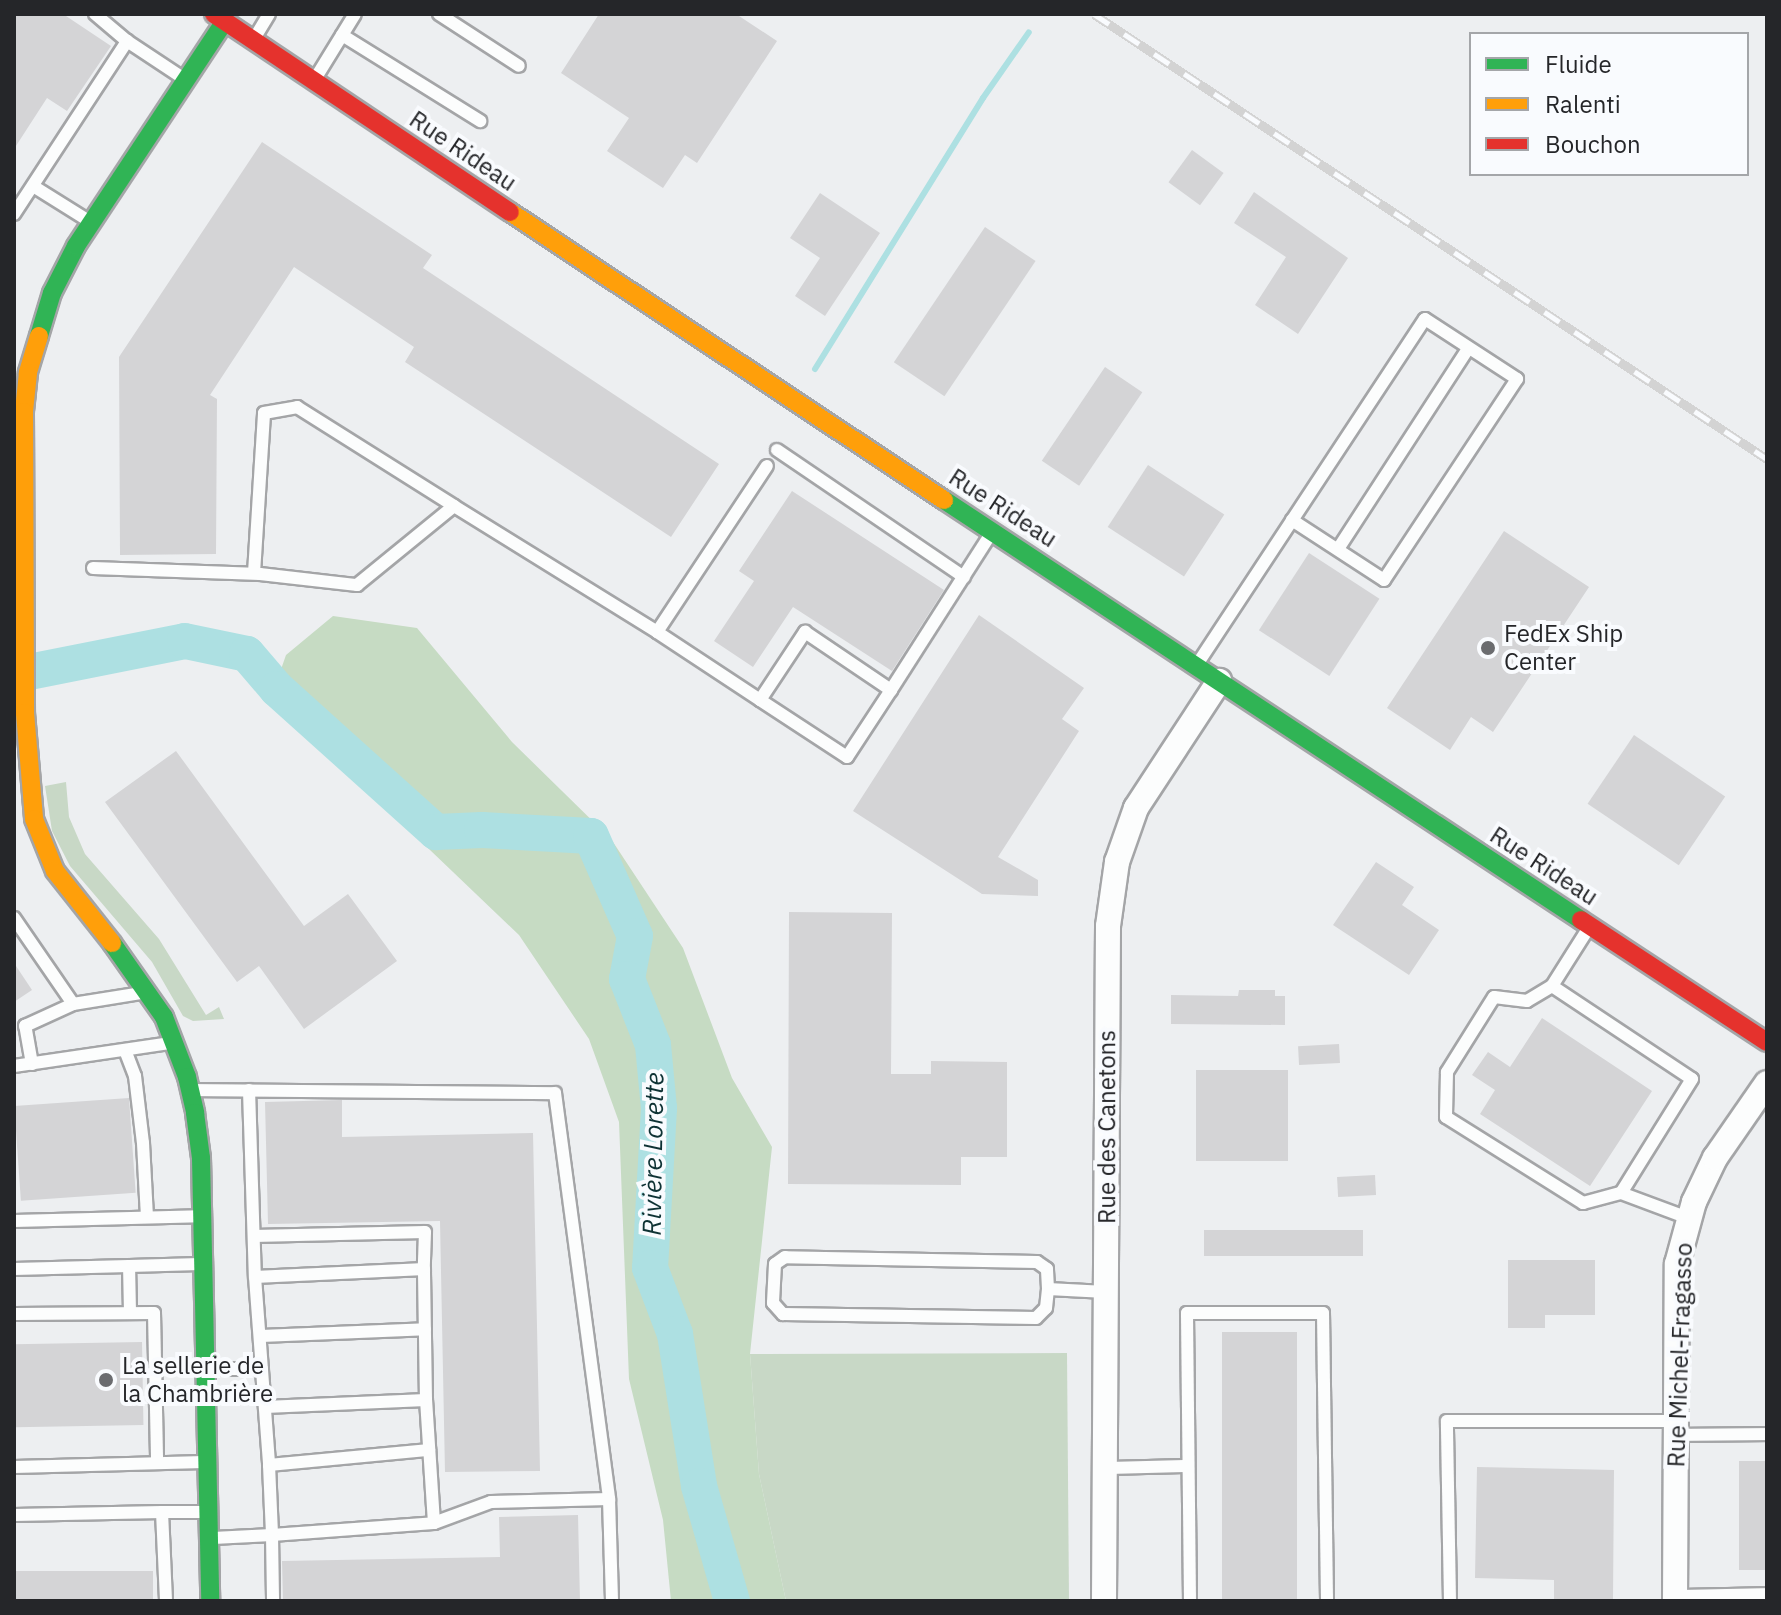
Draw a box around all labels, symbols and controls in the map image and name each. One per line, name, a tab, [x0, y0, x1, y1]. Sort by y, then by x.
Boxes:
legend	[1469, 32, 1749, 176]
text: Fluide	[1545, 48, 1612, 80]
text: Ralenti	[1545, 88, 1621, 120]
street label: Rue Rideau	[404, 105, 522, 197]
text: Bouchon	[1545, 128, 1641, 160]
street label: Rue Rideau	[944, 462, 1062, 554]
place label: FedEx Ship Center	[1504, 620, 1623, 676]
marker: FedEx Ship Center	[1479, 639, 1497, 657]
street label: Rue Rideau	[1485, 820, 1603, 912]
street label: Rue des Canetons	[1093, 1030, 1121, 1224]
water label: Rivière Lorette	[636, 1072, 670, 1236]
street label: Rue Michel-Fragasso	[1662, 1242, 1698, 1468]
place label: La sellerie de la Chambrière	[122, 1352, 273, 1408]
marker: La sellerie de la Chambrière	[97, 1371, 115, 1389]

